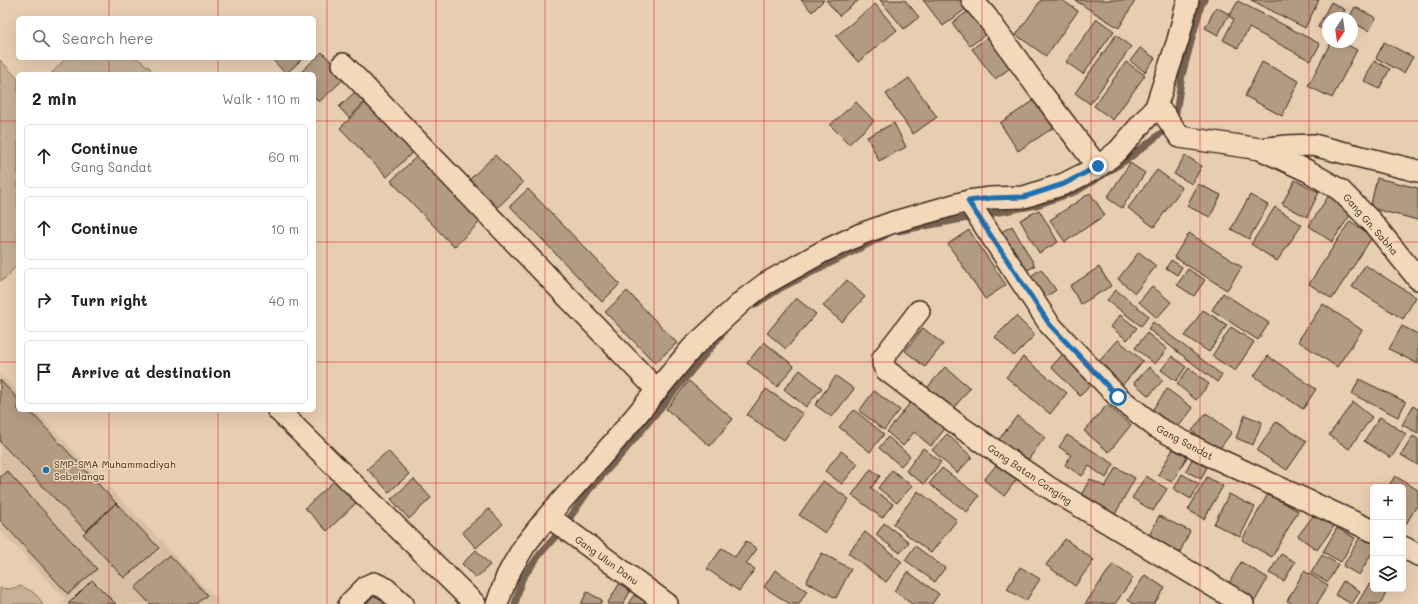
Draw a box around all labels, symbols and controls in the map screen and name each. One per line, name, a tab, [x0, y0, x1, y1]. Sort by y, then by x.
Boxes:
north arrow	[1322, 12, 1358, 48]
search box	[16, 16, 316, 60]
icon: search	[30, 27, 52, 49]
text: Search here	[62, 28, 153, 48]
text: 2 min	[32, 87, 77, 109]
text: Walk · 110 m	[222, 90, 300, 107]
text: Continue	[71, 138, 138, 158]
icon: ahead	[33, 145, 55, 167]
text: 60 m	[269, 148, 299, 165]
route end	[1089, 157, 1107, 175]
text: Gang Sandat	[71, 158, 152, 175]
street label: Gang Gn. Sabha	[1340, 190, 1402, 258]
icon: ahead	[33, 217, 55, 239]
text: Continue	[71, 218, 138, 238]
text: 10 m	[271, 220, 299, 237]
icon: right	[33, 289, 55, 311]
text: Turn right	[71, 290, 148, 310]
text: 40 m	[269, 292, 299, 309]
icon: arrive	[33, 361, 55, 383]
text: Arrive at destination	[71, 362, 231, 382]
route start	[1109, 388, 1127, 406]
street label: Gang Sandat	[1154, 421, 1216, 463]
street label: Gang Batan Canging	[985, 440, 1075, 508]
place label: SMP-SMA Muhammadiyah Sebelanga	[54, 457, 176, 483]
marker: SMP-SMA Muhammadiyah Sebelanga	[41, 465, 51, 475]
map controls	[1370, 484, 1406, 592]
button: +	[1370, 484, 1406, 520]
button: −	[1370, 520, 1406, 556]
street label: Gang Ulun Danu	[572, 532, 642, 588]
button: layers	[1370, 556, 1406, 592]

